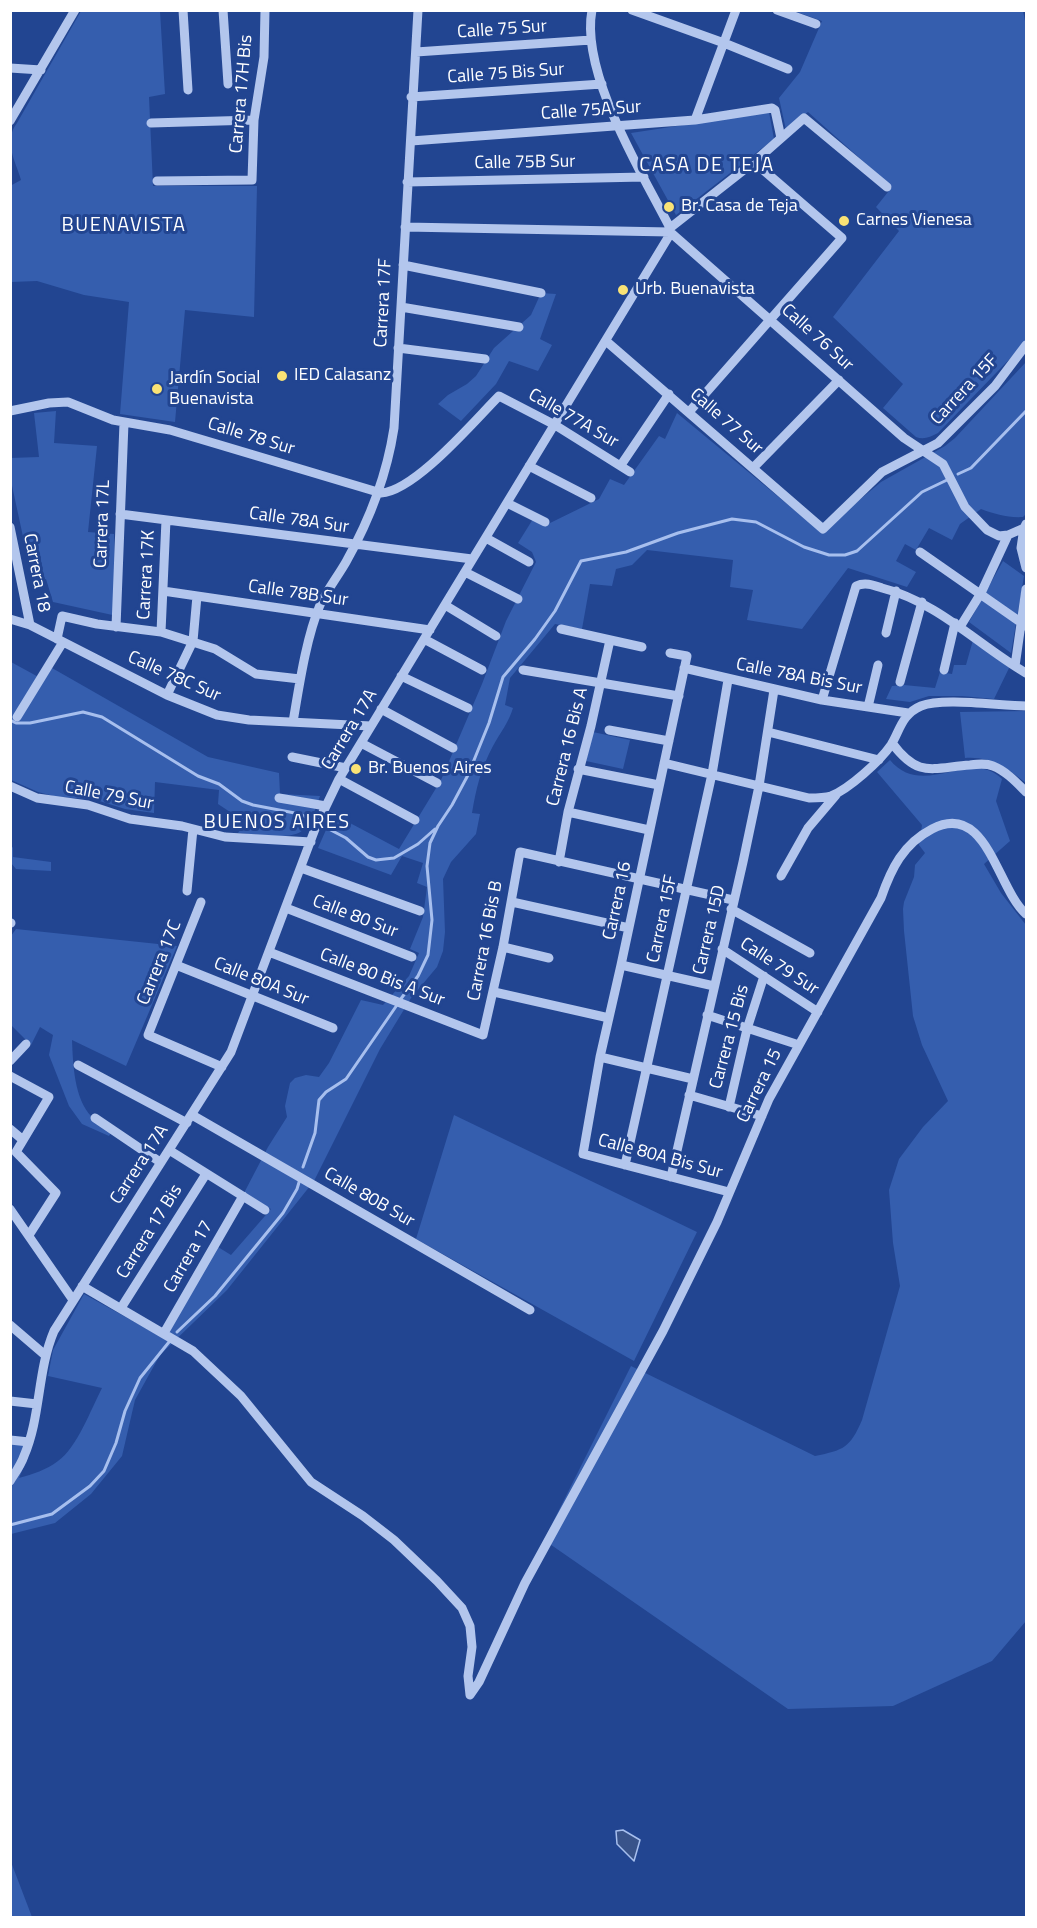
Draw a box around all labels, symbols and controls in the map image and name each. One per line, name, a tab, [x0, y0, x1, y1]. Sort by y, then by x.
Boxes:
street label: Calle 75 Sur	[456, 16, 548, 44]
street label: Carrera 17H Bis	[226, 34, 258, 154]
street label: Calle 75 Bis Sur	[447, 59, 565, 89]
street label: Calle 75A Sur	[540, 97, 642, 125]
street label: Calle 75B Sur	[474, 151, 576, 175]
district label: CASA DE TEJA	[639, 154, 775, 178]
place label: Br. Casa de Teja	[681, 196, 798, 218]
marker: Br. Casa de Teja	[662, 200, 676, 214]
place label: Carnes Vienesa	[856, 210, 972, 232]
district label: BUENAVISTA	[61, 214, 187, 238]
marker: Carnes Vienesa	[837, 214, 851, 228]
street label: Carrera 17F	[371, 258, 397, 348]
place label: Urb. Buenavista	[635, 279, 755, 301]
marker: Urb. Buenavista	[616, 283, 630, 297]
street label: Calle 76 Sur	[776, 300, 858, 376]
street label: Carrera 15F	[927, 350, 1003, 430]
place label: IED Calasanz	[294, 365, 391, 387]
place label: Jardín Social Buenavista	[169, 368, 261, 410]
marker: IED Calasanz	[275, 369, 289, 383]
marker: Jardín Social Buenavista	[150, 382, 164, 396]
street label: Calle 77 Sur	[685, 384, 767, 460]
street label: Calle 77A Sur	[524, 385, 622, 453]
street label: Calle 78 Sur	[205, 414, 297, 460]
street label: Carrera 17L	[91, 480, 115, 568]
street label: Calle 78A Sur	[248, 503, 350, 539]
street label: Carrera 17K	[134, 530, 160, 620]
street label: Carrera 18	[18, 532, 54, 614]
street label: Calle 78B Sur	[247, 576, 349, 612]
street label: Calle 78C Sur	[124, 647, 224, 707]
street label: Calle 78A Bis Sur	[734, 654, 864, 700]
street label: Carrera 16 Bis A	[543, 685, 593, 809]
street label: Carrera 17A	[317, 686, 383, 774]
place label: Br. Buenos Aires	[368, 758, 492, 780]
marker: Br. Buenos Aires	[349, 762, 363, 776]
street label: Calle 79 Sur	[63, 777, 155, 815]
district label: BUENOS AIRES	[203, 811, 351, 835]
street label: Carrera 16	[599, 860, 637, 942]
street label: Carrera 15F	[643, 873, 683, 965]
street label: Carrera 16 Bis B	[464, 879, 508, 1003]
street label: Carrera 15D	[689, 883, 731, 977]
street label: Calle 80 Sur	[309, 891, 401, 943]
street label: Carrera 17C	[133, 918, 187, 1008]
street label: Calle 79 Sur	[735, 933, 823, 1001]
street label: Calle 80 Bis A Sur	[317, 944, 447, 1012]
street label: Calle 80A Sur	[210, 953, 312, 1011]
street label: Carrera 15 Bis	[706, 983, 754, 1091]
street label: Carrera 15	[733, 1046, 787, 1126]
street label: Carrera 17A	[106, 1121, 174, 1209]
street label: Calle 80A Bis Sur	[595, 1130, 725, 1184]
street label: Calle 80B Sur	[320, 1163, 418, 1233]
street label: Carrera 17 Bis	[113, 1181, 187, 1283]
street label: Carrera 17	[160, 1217, 218, 1297]

